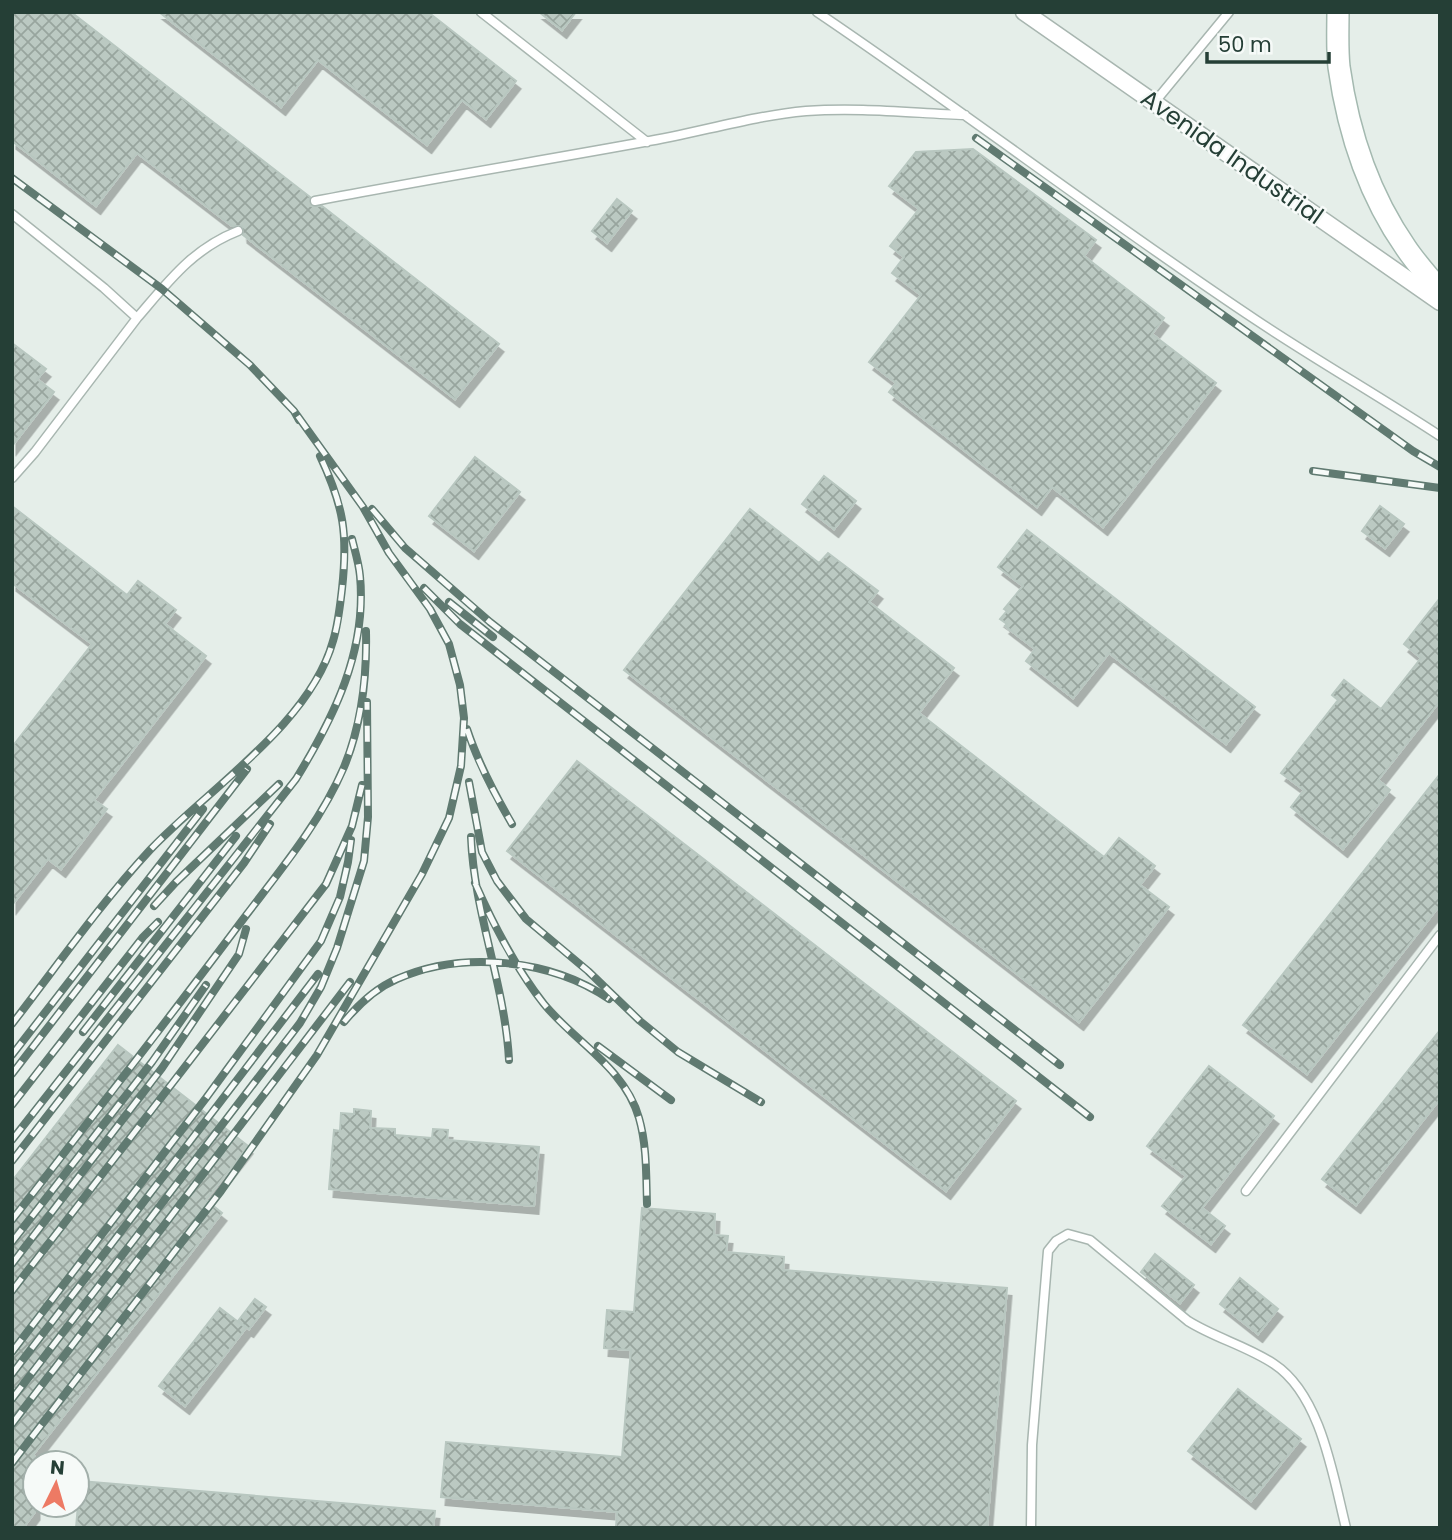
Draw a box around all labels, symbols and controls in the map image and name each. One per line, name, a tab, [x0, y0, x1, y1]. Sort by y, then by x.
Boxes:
scale bar	[1207, 21, 1330, 65]
text: 50 m	[1218, 30, 1272, 59]
street label: Avenida Industrial	[1134, 81, 1330, 232]
north arrow	[21, 1449, 91, 1519]
text: N	[49, 1453, 66, 1482]

